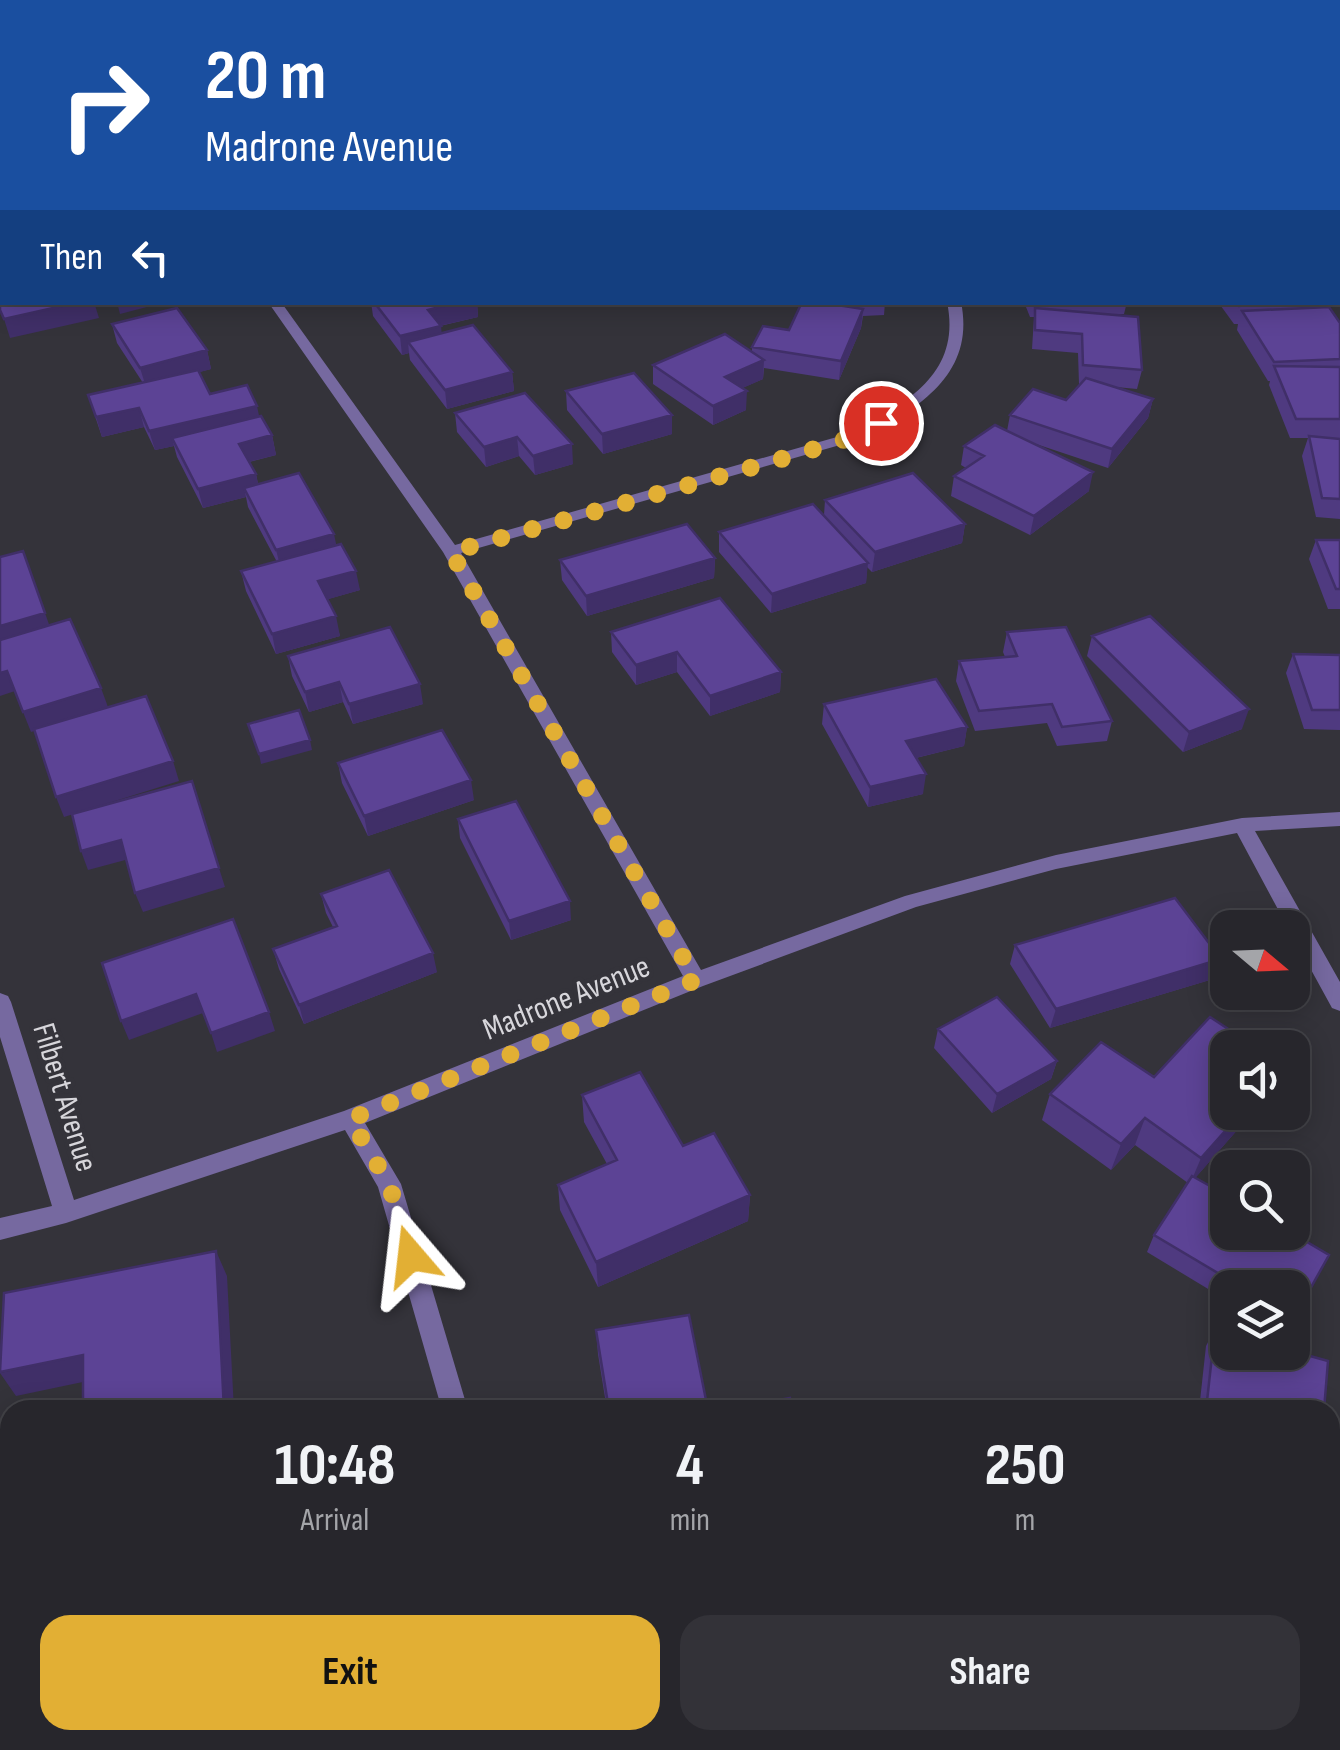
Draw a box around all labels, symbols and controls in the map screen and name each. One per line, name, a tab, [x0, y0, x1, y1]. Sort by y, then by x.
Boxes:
text: 20 m	[205, 35, 326, 119]
icon: right	[40, 40, 170, 170]
text: Madrone Avenue	[205, 120, 453, 175]
icon: left	[123, 230, 178, 285]
text: Then	[40, 235, 103, 280]
pin	[839, 381, 924, 466]
icon: arrive	[854, 396, 909, 451]
north arrow	[1210, 910, 1310, 1010]
map controls	[1210, 910, 1310, 1370]
street label: Madrone Avenue	[477, 947, 656, 1050]
street label: Filbert Avenue	[24, 1018, 106, 1176]
button: sound	[1210, 1030, 1310, 1130]
button: search	[1210, 1150, 1310, 1250]
position arrow	[359, 1204, 463, 1308]
button: layers	[1210, 1270, 1310, 1370]
text: 10:48	[274, 1430, 395, 1502]
text: 4	[676, 1430, 704, 1502]
text: 250	[984, 1430, 1066, 1502]
text: Arrival	[301, 1501, 369, 1540]
text: min	[670, 1501, 710, 1540]
text: m	[1015, 1501, 1035, 1540]
button: Exit	[40, 1615, 660, 1730]
button: Share	[680, 1615, 1300, 1730]

